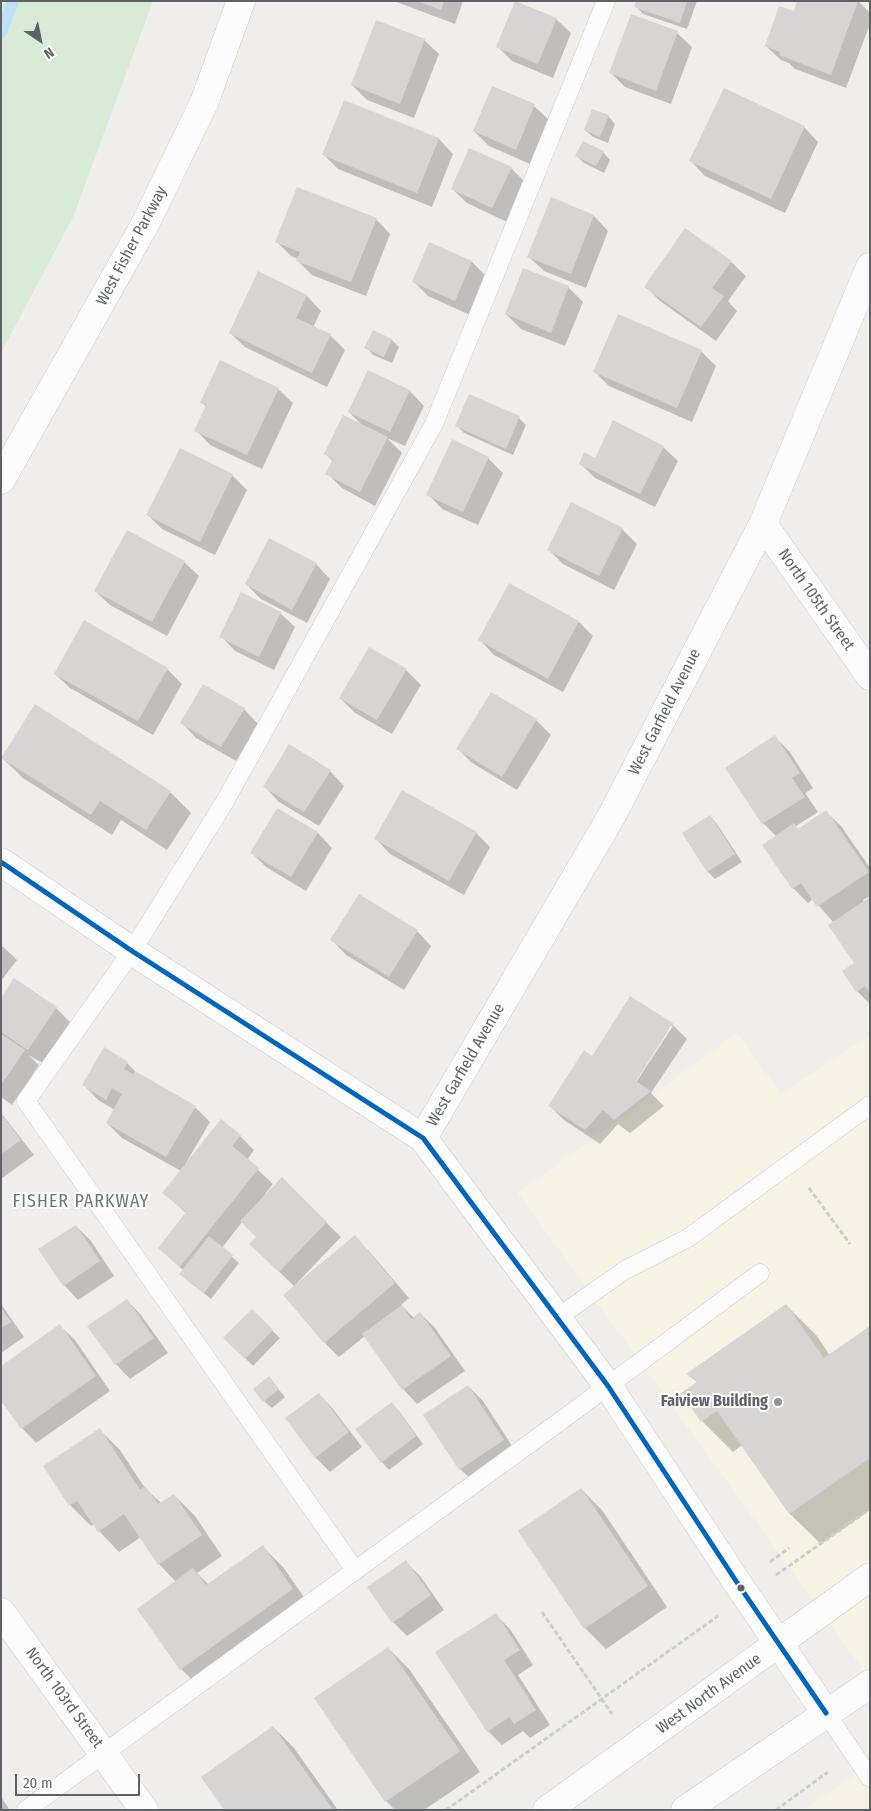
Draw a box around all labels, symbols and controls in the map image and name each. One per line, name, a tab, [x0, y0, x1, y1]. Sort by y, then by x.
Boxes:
north arrow	[15, 15, 65, 65]
text: N	[40, 43, 57, 62]
street label: West Fisher Parkway	[93, 183, 171, 309]
street label: North 105th Street	[774, 545, 858, 655]
street label: West Garfield Avenue	[625, 646, 705, 778]
street label: West Garfield Avenue	[423, 1000, 509, 1130]
district label: FISHER PARKWAY	[11, 1191, 151, 1213]
place label: Faiview Building	[661, 1392, 768, 1412]
marker: Faiview Building	[772, 1396, 784, 1408]
unlabelled marker	[736, 1583, 746, 1593]
street label: North 103rd Street	[21, 1644, 107, 1752]
street label: West North Avenue	[653, 1650, 765, 1738]
scale bar	[18, 1764, 142, 1796]
text: 20 m	[23, 1774, 53, 1792]

